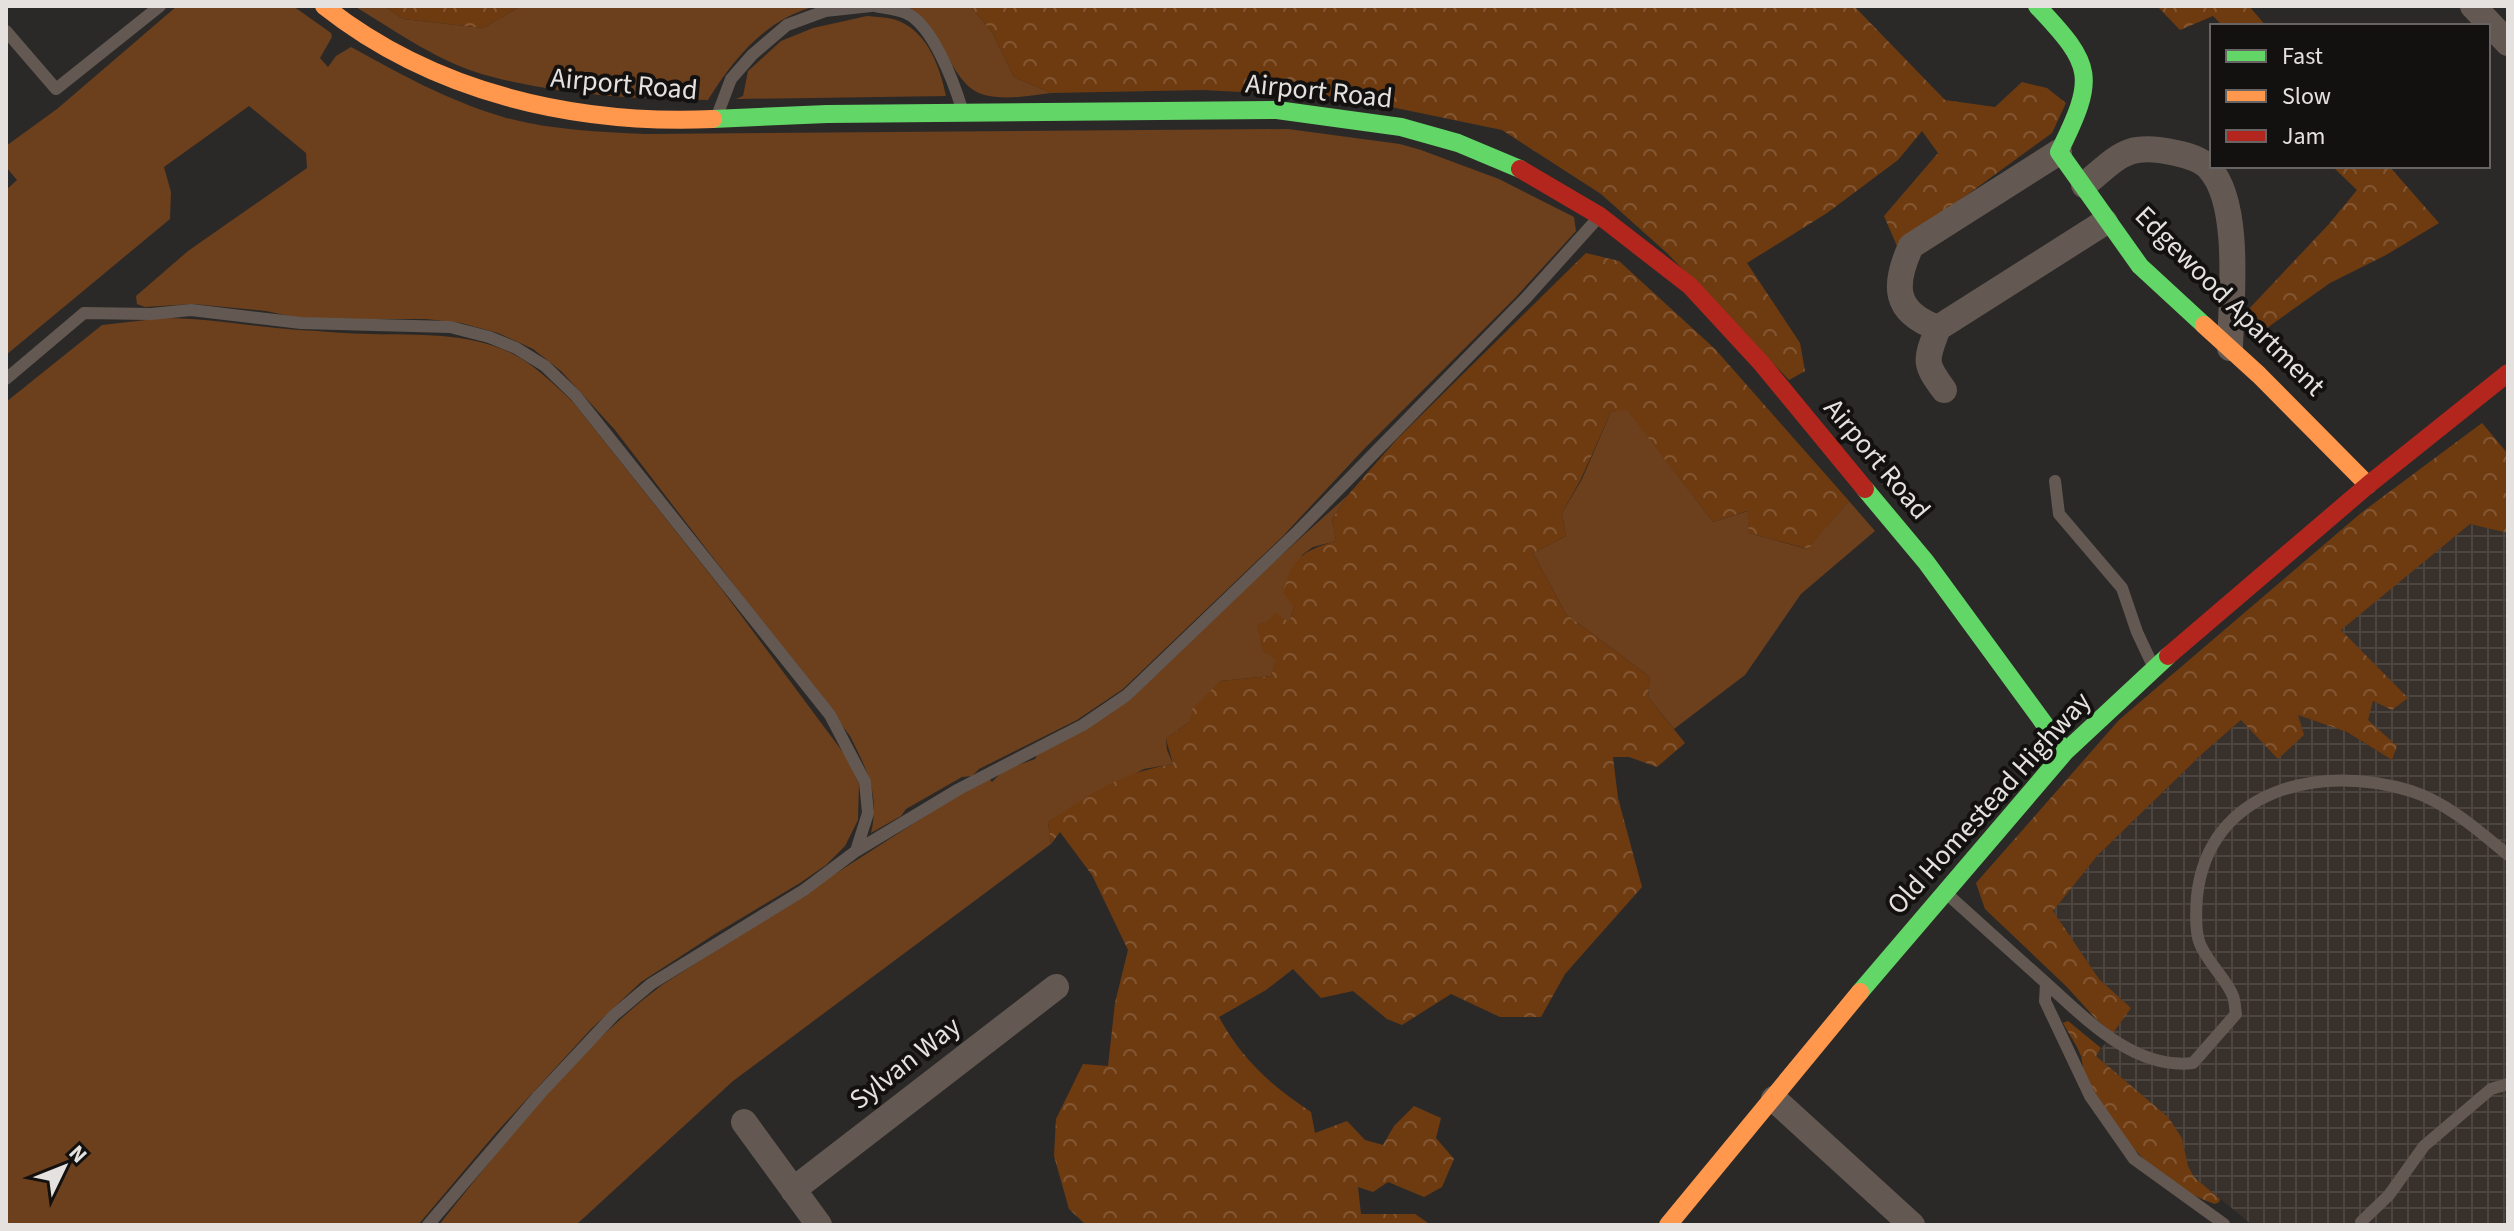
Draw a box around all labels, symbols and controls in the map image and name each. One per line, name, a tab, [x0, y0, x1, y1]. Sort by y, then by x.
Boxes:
legend	[2210, 24, 2490, 168]
text: Fast	[2282, 39, 2323, 74]
street label: Airport Road	[549, 58, 699, 110]
street label: Airport Road	[1244, 63, 1394, 119]
text: Slow	[2282, 79, 2331, 114]
text: Jam	[2282, 119, 2326, 154]
street label: Edgewood Apartment	[2126, 197, 2335, 406]
street label: Airport Road	[1814, 390, 1940, 528]
street label: Old Homestead Highway	[1878, 683, 2100, 923]
street label: Sylvan Way	[841, 1007, 969, 1119]
north arrow	[24, 1127, 104, 1207]
text: N	[61, 1138, 95, 1170]

